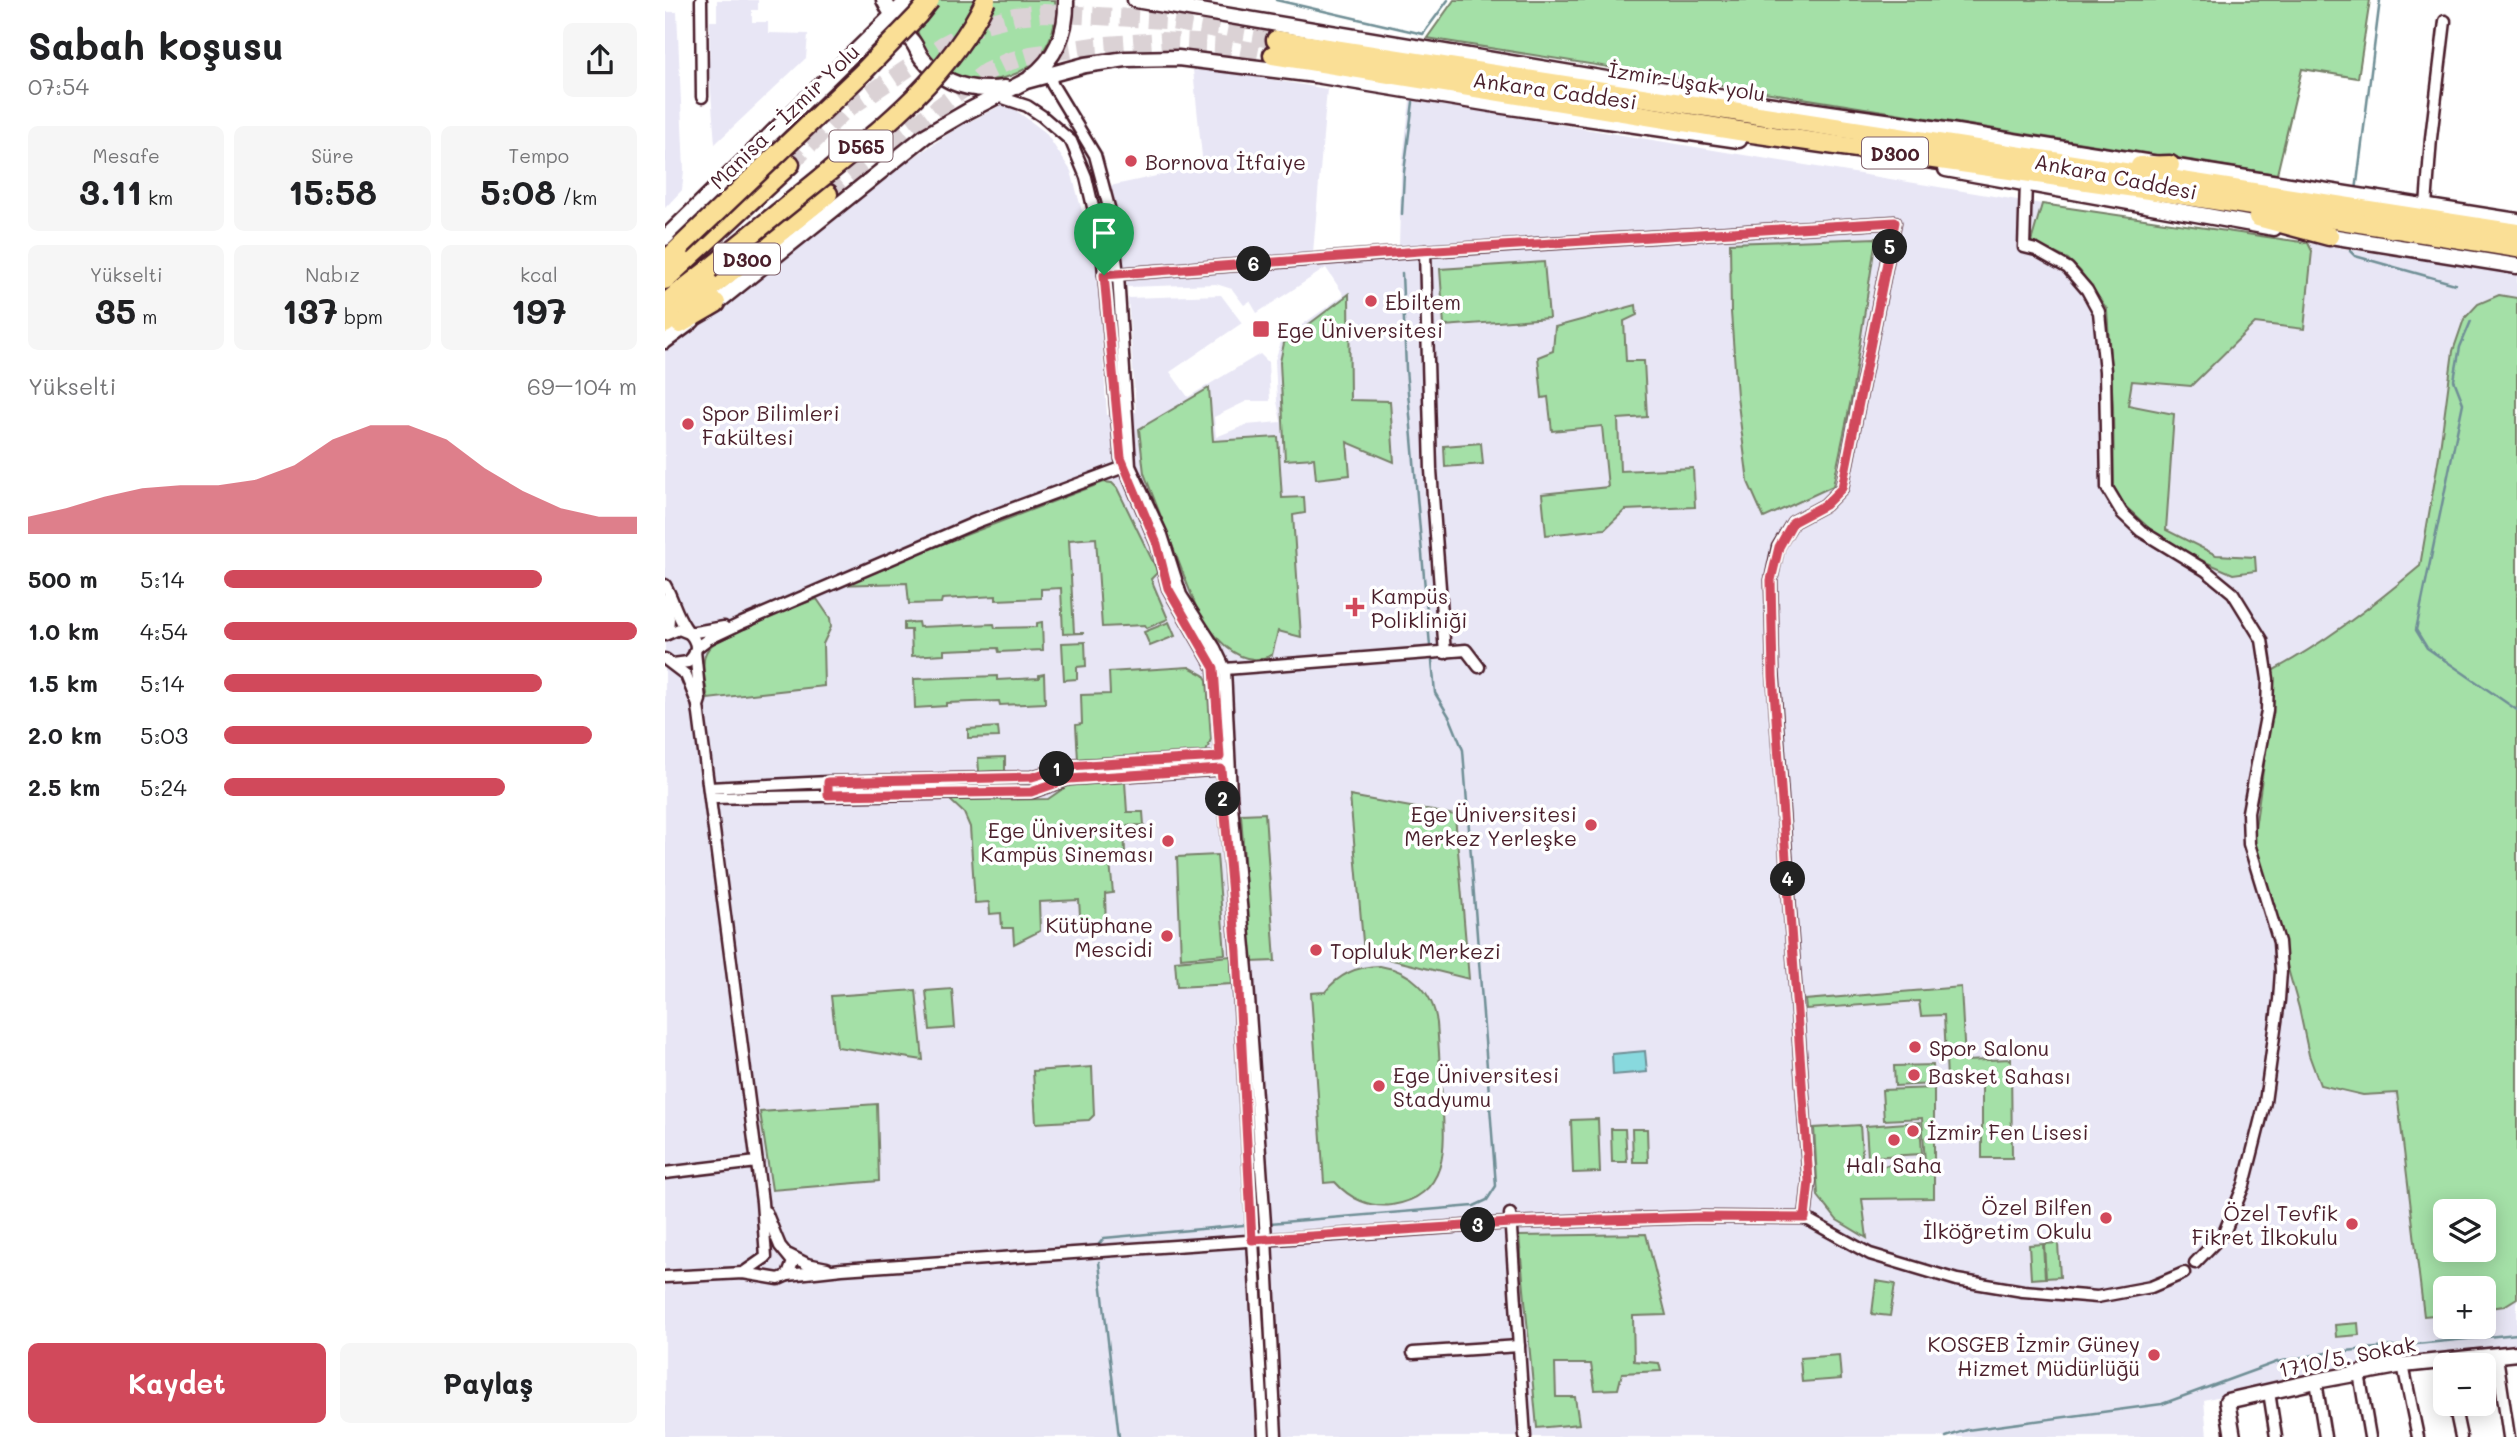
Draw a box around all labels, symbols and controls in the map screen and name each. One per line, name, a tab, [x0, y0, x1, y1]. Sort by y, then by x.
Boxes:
text: Sabah koşusu	[28, 20, 284, 70]
button: share	[563, 23, 637, 97]
street label: Manisa - İzmir Yolu	[703, 38, 865, 194]
street label: İzmir-Uşak yolu	[1606, 55, 1768, 107]
street label: Ankara Caddesi	[1471, 65, 1639, 115]
text: 07:54	[28, 71, 89, 101]
road number: D565	[829, 130, 893, 162]
road number: D300	[1862, 138, 1928, 168]
text: Mesafe	[93, 143, 160, 168]
text: Süre	[311, 143, 354, 168]
text: Tempo	[509, 143, 569, 168]
street label: Ankara Caddesi	[2032, 147, 2200, 205]
place label: Bornova İtfaiye	[1145, 148, 1306, 175]
marker: Bornova İtfaiye	[1123, 153, 1139, 169]
text: 3.11	[79, 168, 142, 214]
text: 15:58	[288, 168, 377, 214]
text: 5:08	[480, 168, 556, 214]
text: km	[142, 185, 173, 210]
text: /km	[556, 185, 597, 210]
pin	[1074, 203, 1134, 275]
icon: arrive	[1085, 214, 1123, 252]
pin: 5	[1873, 230, 1907, 264]
text: 5	[1884, 234, 1895, 259]
road number: D300	[714, 244, 780, 274]
pin: 6	[1237, 246, 1271, 282]
text: 6	[1248, 251, 1259, 276]
text: Yükselti	[90, 262, 163, 287]
text: Nabız	[305, 262, 360, 287]
text: kcal	[520, 262, 558, 287]
text: 35	[95, 287, 136, 333]
text: 137	[282, 287, 338, 333]
text: 197	[511, 287, 567, 333]
place label: Ebiltem	[1385, 288, 1461, 315]
marker: Ebiltem	[1363, 293, 1379, 309]
text: m	[136, 304, 158, 329]
text: bpm	[338, 304, 383, 329]
place label: Ege Üniversitesi	[1277, 316, 1443, 343]
marker: Ege Üniversitesi	[1251, 319, 1271, 339]
text: Yükselti	[28, 371, 116, 401]
text: 69–104 m	[527, 371, 637, 401]
place label: Spor Bilimleri Fakültesi	[702, 399, 840, 450]
marker: Spor Bilimleri Fakültesi	[680, 416, 696, 432]
text: 500 m	[28, 564, 98, 594]
text: 5:14	[140, 564, 184, 594]
place label: Kampüs Polikliniği	[1371, 582, 1468, 633]
marker: Kampüs Polikliniği	[1345, 597, 1365, 617]
text: 1.0 km	[28, 616, 99, 646]
text: 4:54	[140, 616, 188, 646]
text: 1.5 km	[28, 668, 98, 698]
text: 5:14	[140, 668, 184, 698]
text: 2.0 km	[28, 720, 102, 750]
text: 5:03	[140, 720, 188, 750]
pin: 1	[1039, 752, 1075, 786]
text: 1	[1052, 756, 1061, 781]
text: 2.5 km	[28, 772, 100, 802]
text: 5:24	[140, 772, 187, 802]
pin: 2	[1205, 782, 1241, 816]
text: 2	[1217, 786, 1228, 811]
place label: Ege Üniversitesi Merkez Yerleşke	[1404, 800, 1577, 851]
place label: Ege Üniversitesi Kampüs Sineması	[981, 816, 1154, 867]
marker: Ege Üniversitesi Merkez Yerleşke	[1583, 817, 1599, 833]
marker: Ege Üniversitesi Kampüs Sineması	[1160, 833, 1176, 849]
pin: 4	[1771, 862, 1805, 896]
text: 4	[1781, 866, 1794, 891]
place label: Kütüphane Mescidi	[1046, 911, 1153, 962]
marker: Kütüphane Mescidi	[1159, 928, 1175, 944]
place label: Topluluk Merkezi	[1330, 937, 1501, 964]
marker: Topluluk Merkezi	[1308, 942, 1324, 958]
place label: Spor Salonu	[1929, 1034, 2049, 1061]
marker: Spor Salonu	[1907, 1039, 1923, 1055]
place label: Ege Üniversitesi Stadyumu	[1393, 1061, 1559, 1112]
place label: Basket Sahası	[1928, 1062, 2071, 1089]
marker: Basket Sahası	[1906, 1067, 1922, 1083]
marker: Ege Üniversitesi Stadyumu	[1371, 1078, 1387, 1094]
place label: İzmir Fen Lisesi	[1927, 1118, 2089, 1145]
marker: İzmir Fen Lisesi	[1905, 1123, 1921, 1139]
marker: Halı Saha	[1886, 1132, 1902, 1148]
place label: Halı Saha	[1846, 1151, 1942, 1178]
place label: Özel Bilfen İlköğretim Okulu	[1923, 1193, 2092, 1244]
place label: Özel Tevfik Fikret İlkokulu	[2192, 1199, 2338, 1250]
map controls	[2433, 1199, 2496, 1416]
button: layers	[2433, 1199, 2496, 1262]
pin: 3	[1461, 1208, 1495, 1242]
marker: Özel Bilfen İlköğretim Okulu	[2098, 1210, 2114, 1226]
text: 3	[1472, 1212, 1483, 1237]
marker: Özel Tevfik Fikret İlkokulu	[2344, 1216, 2360, 1232]
button: +	[2433, 1276, 2496, 1339]
street label: 1710/5. Sokak	[2276, 1329, 2418, 1383]
place label: KOSGEB İzmir Güney Hizmet Müdürlüğü	[1928, 1330, 2140, 1381]
button: Kaydet	[28, 1343, 326, 1423]
button: Paylaş	[340, 1343, 637, 1423]
marker: KOSGEB İzmir Güney Hizmet Müdürlüğü	[2146, 1347, 2162, 1363]
button: −	[2433, 1353, 2496, 1416]

